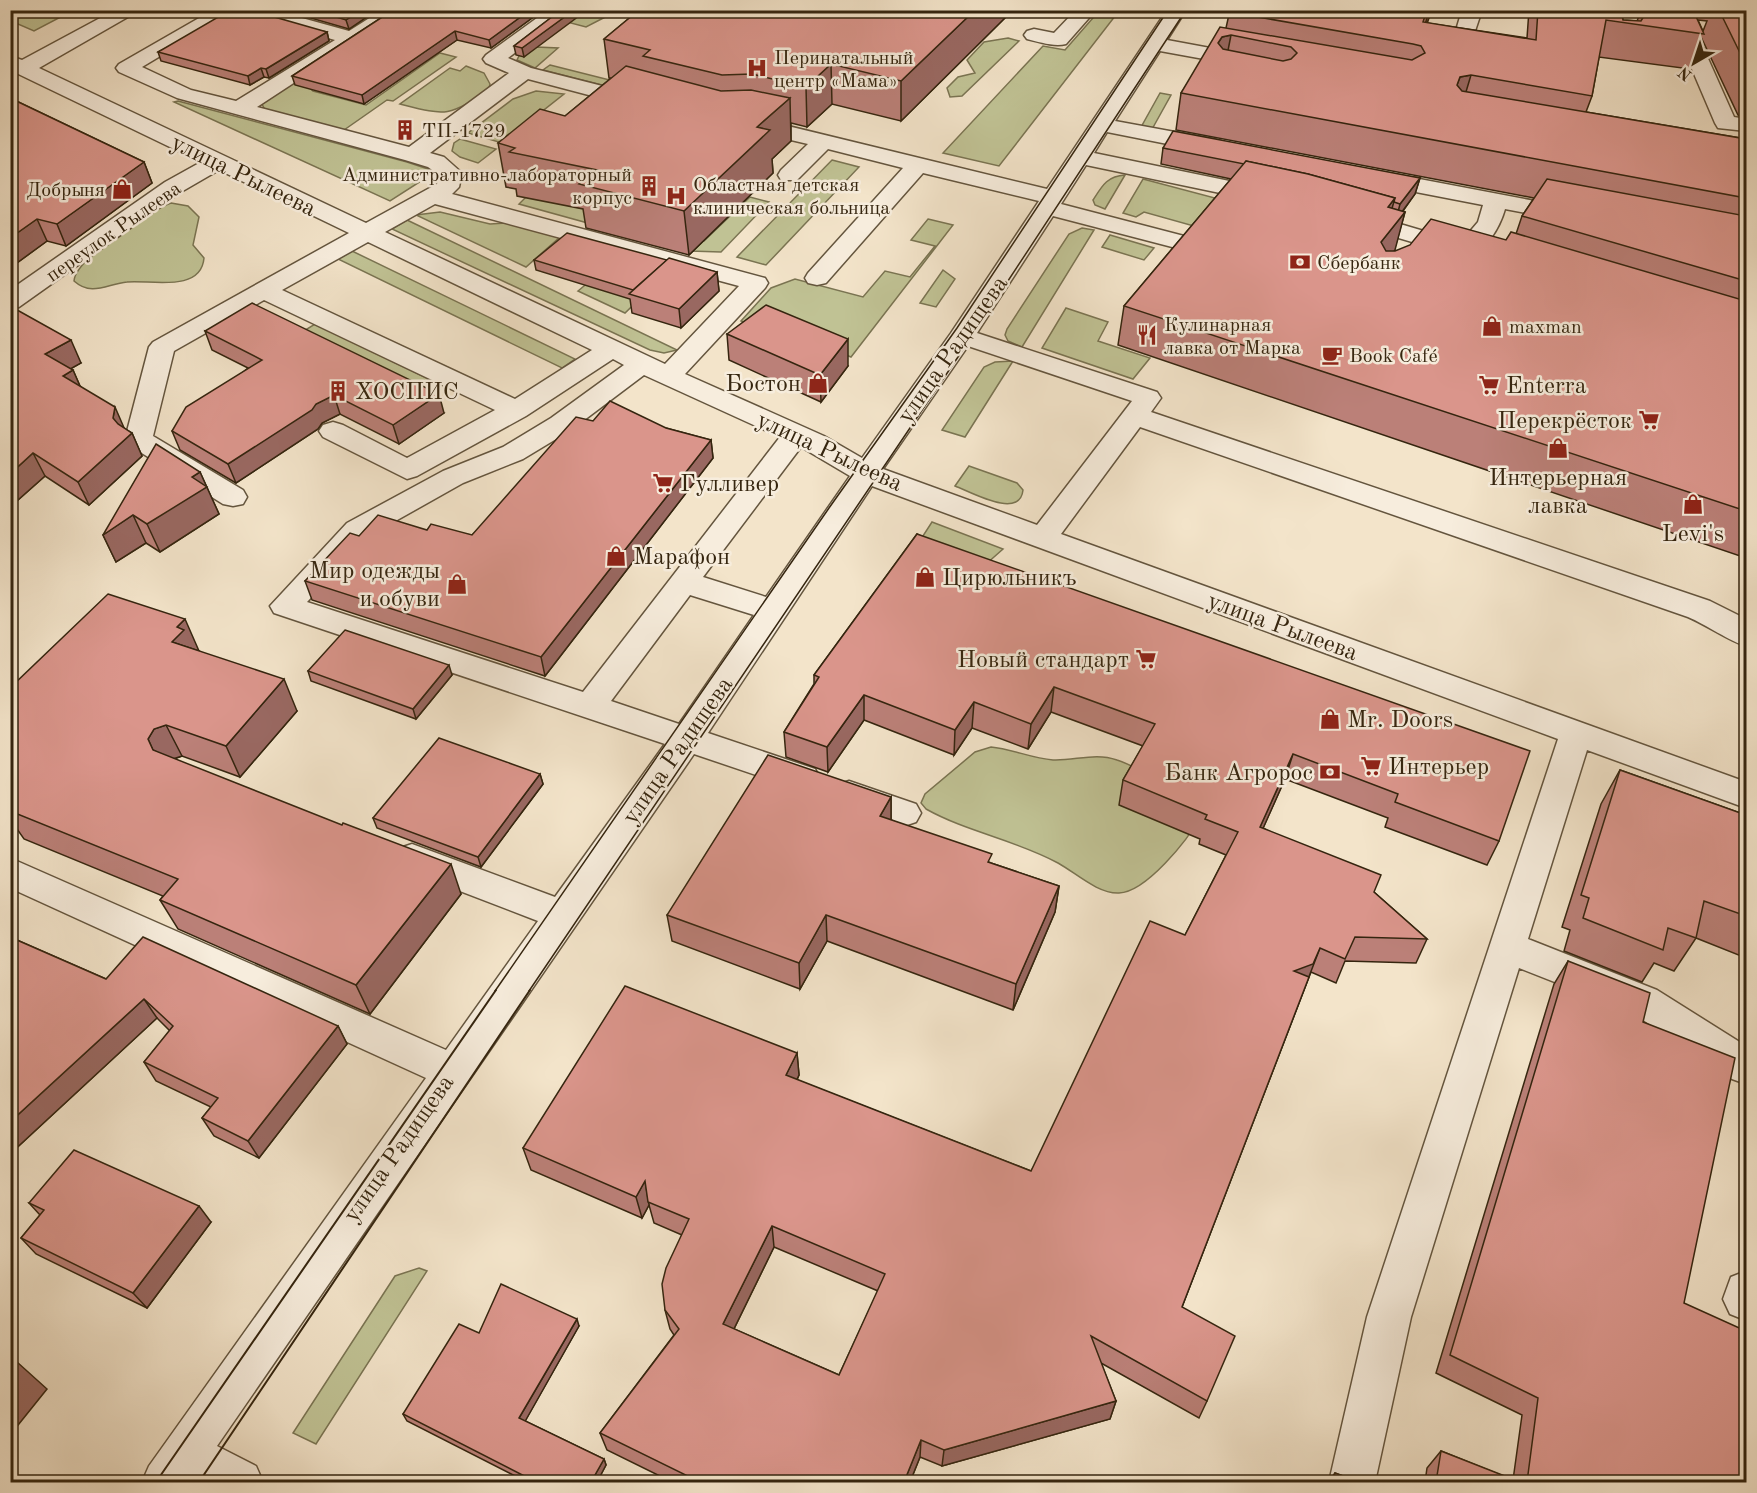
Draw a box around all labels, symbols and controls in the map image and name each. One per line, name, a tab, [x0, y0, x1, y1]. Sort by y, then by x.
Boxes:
north arrow	[1664, 33, 1724, 93]
place label: Перинатальный центр «Мама»	[774, 49, 914, 92]
hospital icon: Перинатальный центр «Мама»	[745, 56, 769, 80]
text: N	[1675, 63, 1696, 83]
building icon: ТП-1729	[393, 118, 417, 142]
place label: ТП-1729	[422, 122, 506, 142]
street label: улица Рылеева	[167, 131, 319, 222]
place label: Административно-лабораторный корпус	[342, 166, 632, 209]
building icon: Административно-лабораторный корпус	[637, 174, 661, 198]
place label: Областная детская клиническая больница	[693, 176, 890, 219]
shop icon: Добрыня	[110, 177, 134, 201]
street label: переулок Рылеева	[43, 179, 185, 287]
place label: Добрыня	[26, 181, 105, 201]
hospital icon: Областная детская клиническая больница	[664, 184, 688, 208]
bank icon: Сбербанк	[1288, 250, 1312, 274]
place label: Сбербанк	[1317, 254, 1401, 274]
street label: улица Радищева	[894, 272, 1013, 428]
shop icon: maxman	[1480, 314, 1504, 338]
place label: Кулинарная лавка от Марка	[1164, 316, 1301, 359]
place label: maxman	[1509, 318, 1582, 338]
restaurant icon: Кулинарная лавка от Марка	[1135, 323, 1159, 347]
cafe icon: Book Café	[1320, 343, 1344, 367]
place label: Book Café	[1349, 347, 1438, 367]
shop icon: Бостон	[806, 371, 830, 395]
place label: Бостон	[725, 373, 801, 397]
supermarket icon: Enterra	[1477, 373, 1501, 397]
place label: Enterra	[1506, 375, 1587, 399]
building icon: ХОСПИС	[326, 379, 350, 403]
place label: ХОСПИС	[355, 381, 459, 405]
supermarket icon: Перекрёсток	[1637, 408, 1661, 432]
street label: улица Рылеева	[753, 409, 906, 497]
place label: Перекрёсток	[1497, 410, 1632, 434]
shop icon: Интерьерная лавка	[1546, 436, 1570, 460]
place label: Интерьерная лавка	[1489, 467, 1627, 519]
supermarket icon: Гулливер	[651, 471, 675, 495]
place label: Гулливер	[680, 473, 779, 497]
shop icon: Levi's	[1681, 492, 1705, 516]
place label: Levi's	[1662, 523, 1724, 547]
shop icon: Марафон	[604, 544, 628, 568]
place label: Марафон	[633, 546, 730, 570]
place label: Мир одежды и обуви	[309, 560, 440, 612]
shop icon: Цирюльникъ	[913, 565, 937, 589]
place label: Цирюльникъ	[942, 567, 1077, 591]
shop icon: Мир одежды и обуви	[445, 572, 469, 596]
street label: улица Рылеева	[1204, 590, 1361, 666]
supermarket icon: Новый стандарт	[1134, 647, 1158, 671]
place label: Новый стандарт	[957, 649, 1129, 673]
street label: улица Радищева	[619, 673, 738, 829]
shop icon: Mr. Doors	[1318, 707, 1342, 731]
place label: Mr. Doors	[1347, 709, 1453, 733]
supermarket icon: Интерьер	[1359, 754, 1383, 778]
place label: Интерьер	[1388, 756, 1489, 780]
bank icon: Банк Агророс	[1318, 760, 1342, 784]
place label: Банк Агророс	[1164, 762, 1313, 786]
street label: улица Радищева	[340, 1071, 459, 1227]

